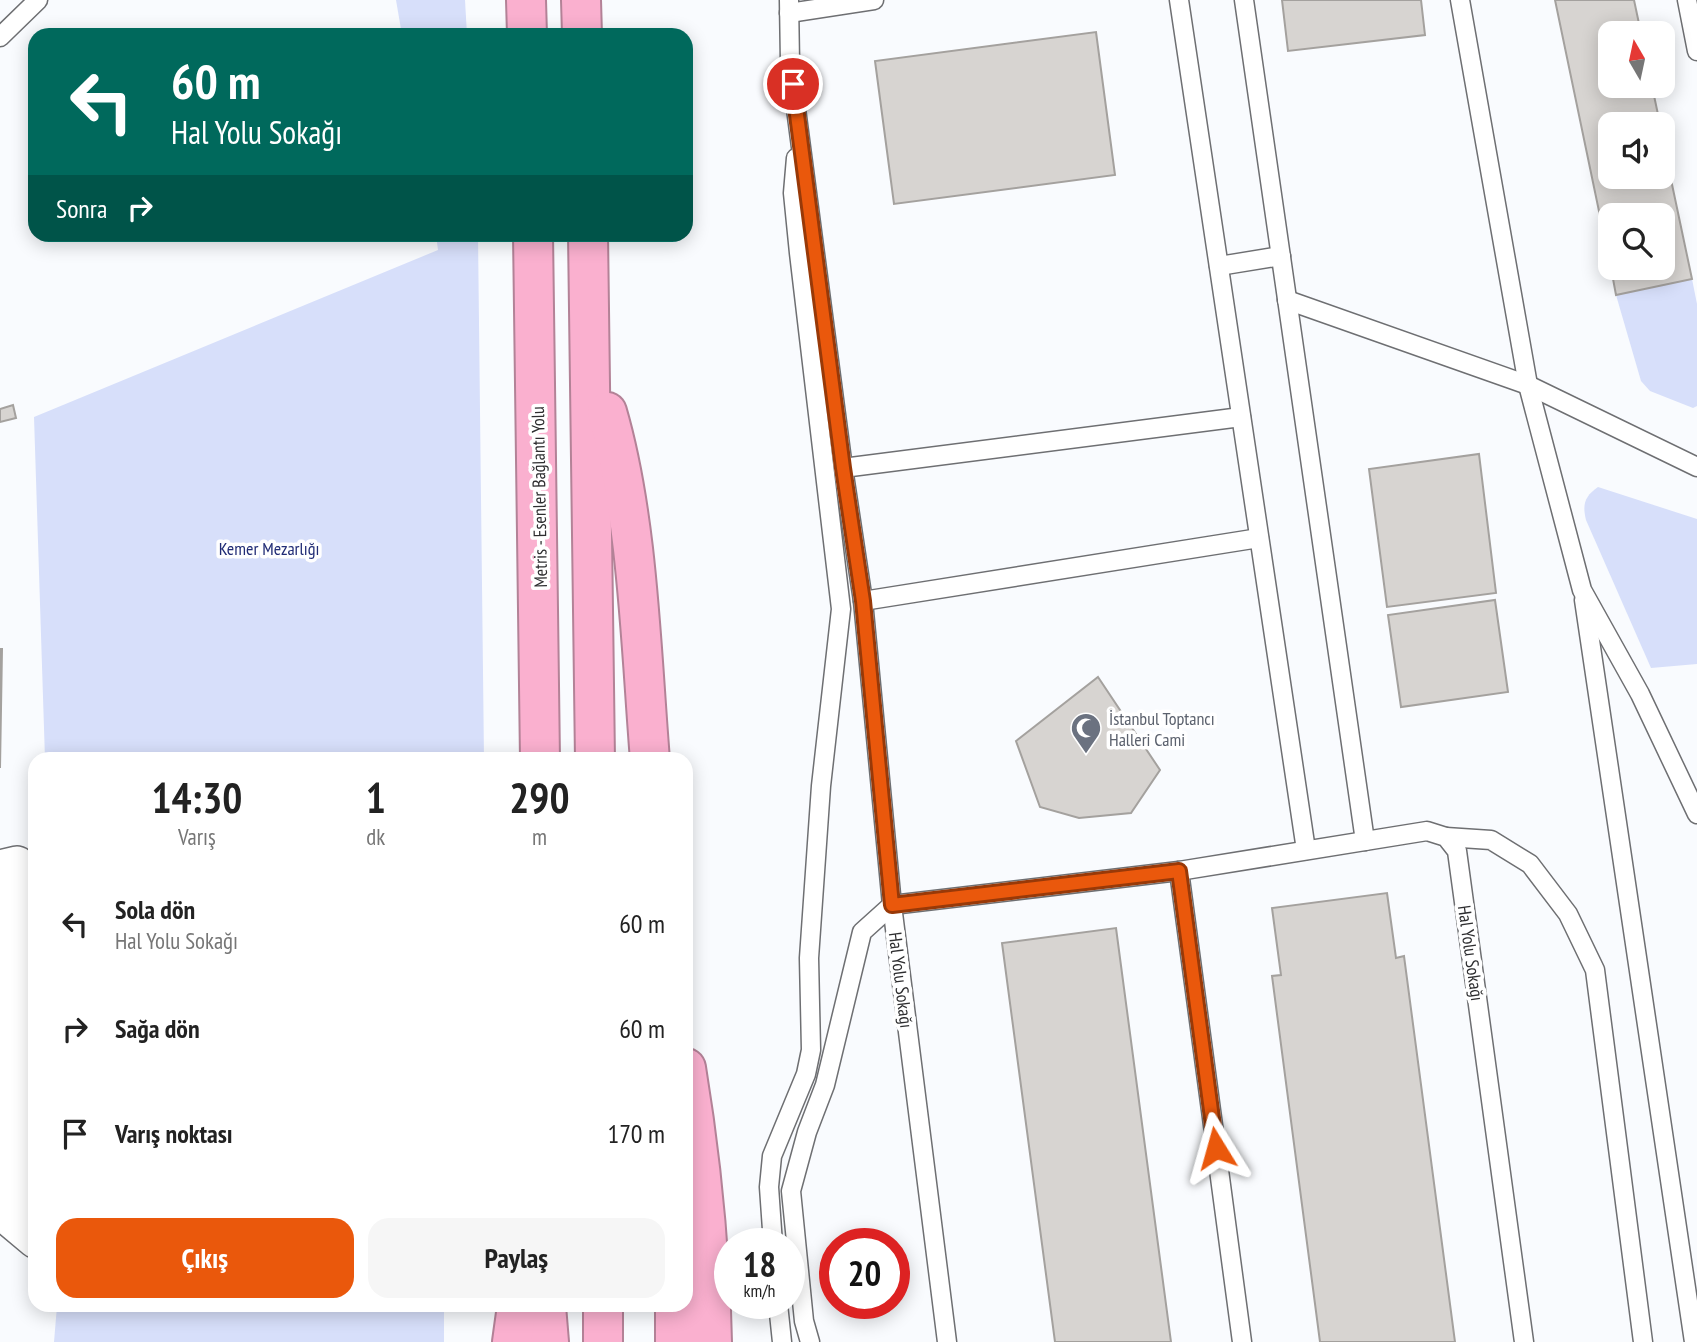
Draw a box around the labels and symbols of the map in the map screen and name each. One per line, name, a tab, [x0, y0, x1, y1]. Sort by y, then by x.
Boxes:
north arrow	[1598, 21, 1675, 98]
pin	[763, 54, 823, 114]
street label: Metris - Esenler Bağlantı Yolu	[526, 406, 552, 588]
park label: Kemer Mezarlığı	[219, 537, 319, 560]
place label: İstanbul Toptancı Halleri Cami	[1109, 707, 1215, 751]
mosque icon: İstanbul Toptancı Halleri Cami	[1069, 711, 1103, 755]
street label: Hal Yolu Sokağı	[1453, 904, 1489, 1002]
street label: Hal Yolu Sokağı	[884, 931, 918, 1029]
position arrow	[1179, 1111, 1253, 1185]
speed limit sign: 20	[819, 1228, 910, 1319]

